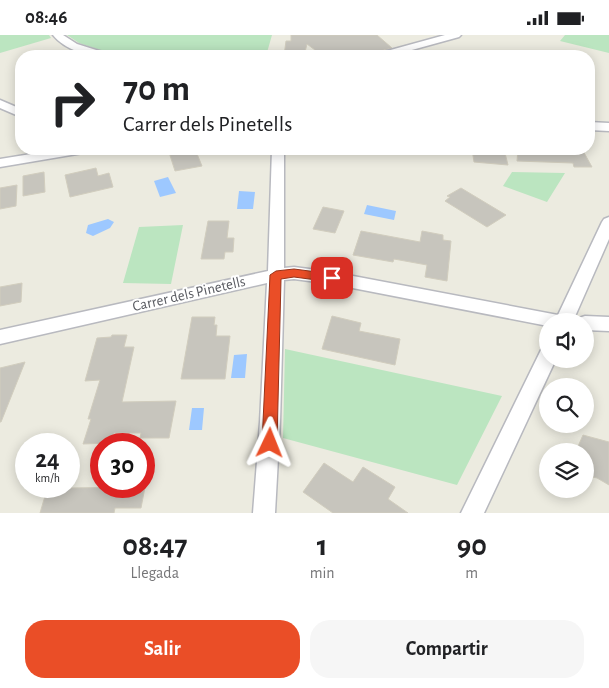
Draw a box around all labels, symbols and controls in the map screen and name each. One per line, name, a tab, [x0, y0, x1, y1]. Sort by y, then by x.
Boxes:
text: 08:46	[25, 8, 67, 27]
icon: right	[40, 70, 105, 135]
text: 70 m	[123, 72, 190, 107]
text: Carrer dels Pinetells	[123, 113, 292, 135]
pin	[311, 257, 353, 299]
icon: arrive	[318, 264, 346, 292]
street label: Carrer dels Pinetells	[131, 274, 247, 314]
map controls	[539, 313, 594, 498]
button: sound	[539, 313, 594, 368]
button: search	[539, 378, 594, 433]
position arrow	[243, 416, 295, 468]
speed limit sign: 30	[90, 433, 155, 498]
button: layers	[539, 443, 594, 498]
text: 24	[35, 447, 60, 472]
text: km/h	[35, 472, 60, 484]
text: 08:47	[122, 531, 187, 561]
text: 1	[317, 531, 328, 561]
text: 90	[457, 531, 487, 561]
text: Llegada	[131, 565, 179, 581]
text: min	[310, 565, 335, 581]
text: m	[465, 565, 478, 581]
button: Salir	[25, 620, 300, 678]
button: Compartir	[310, 620, 584, 678]

